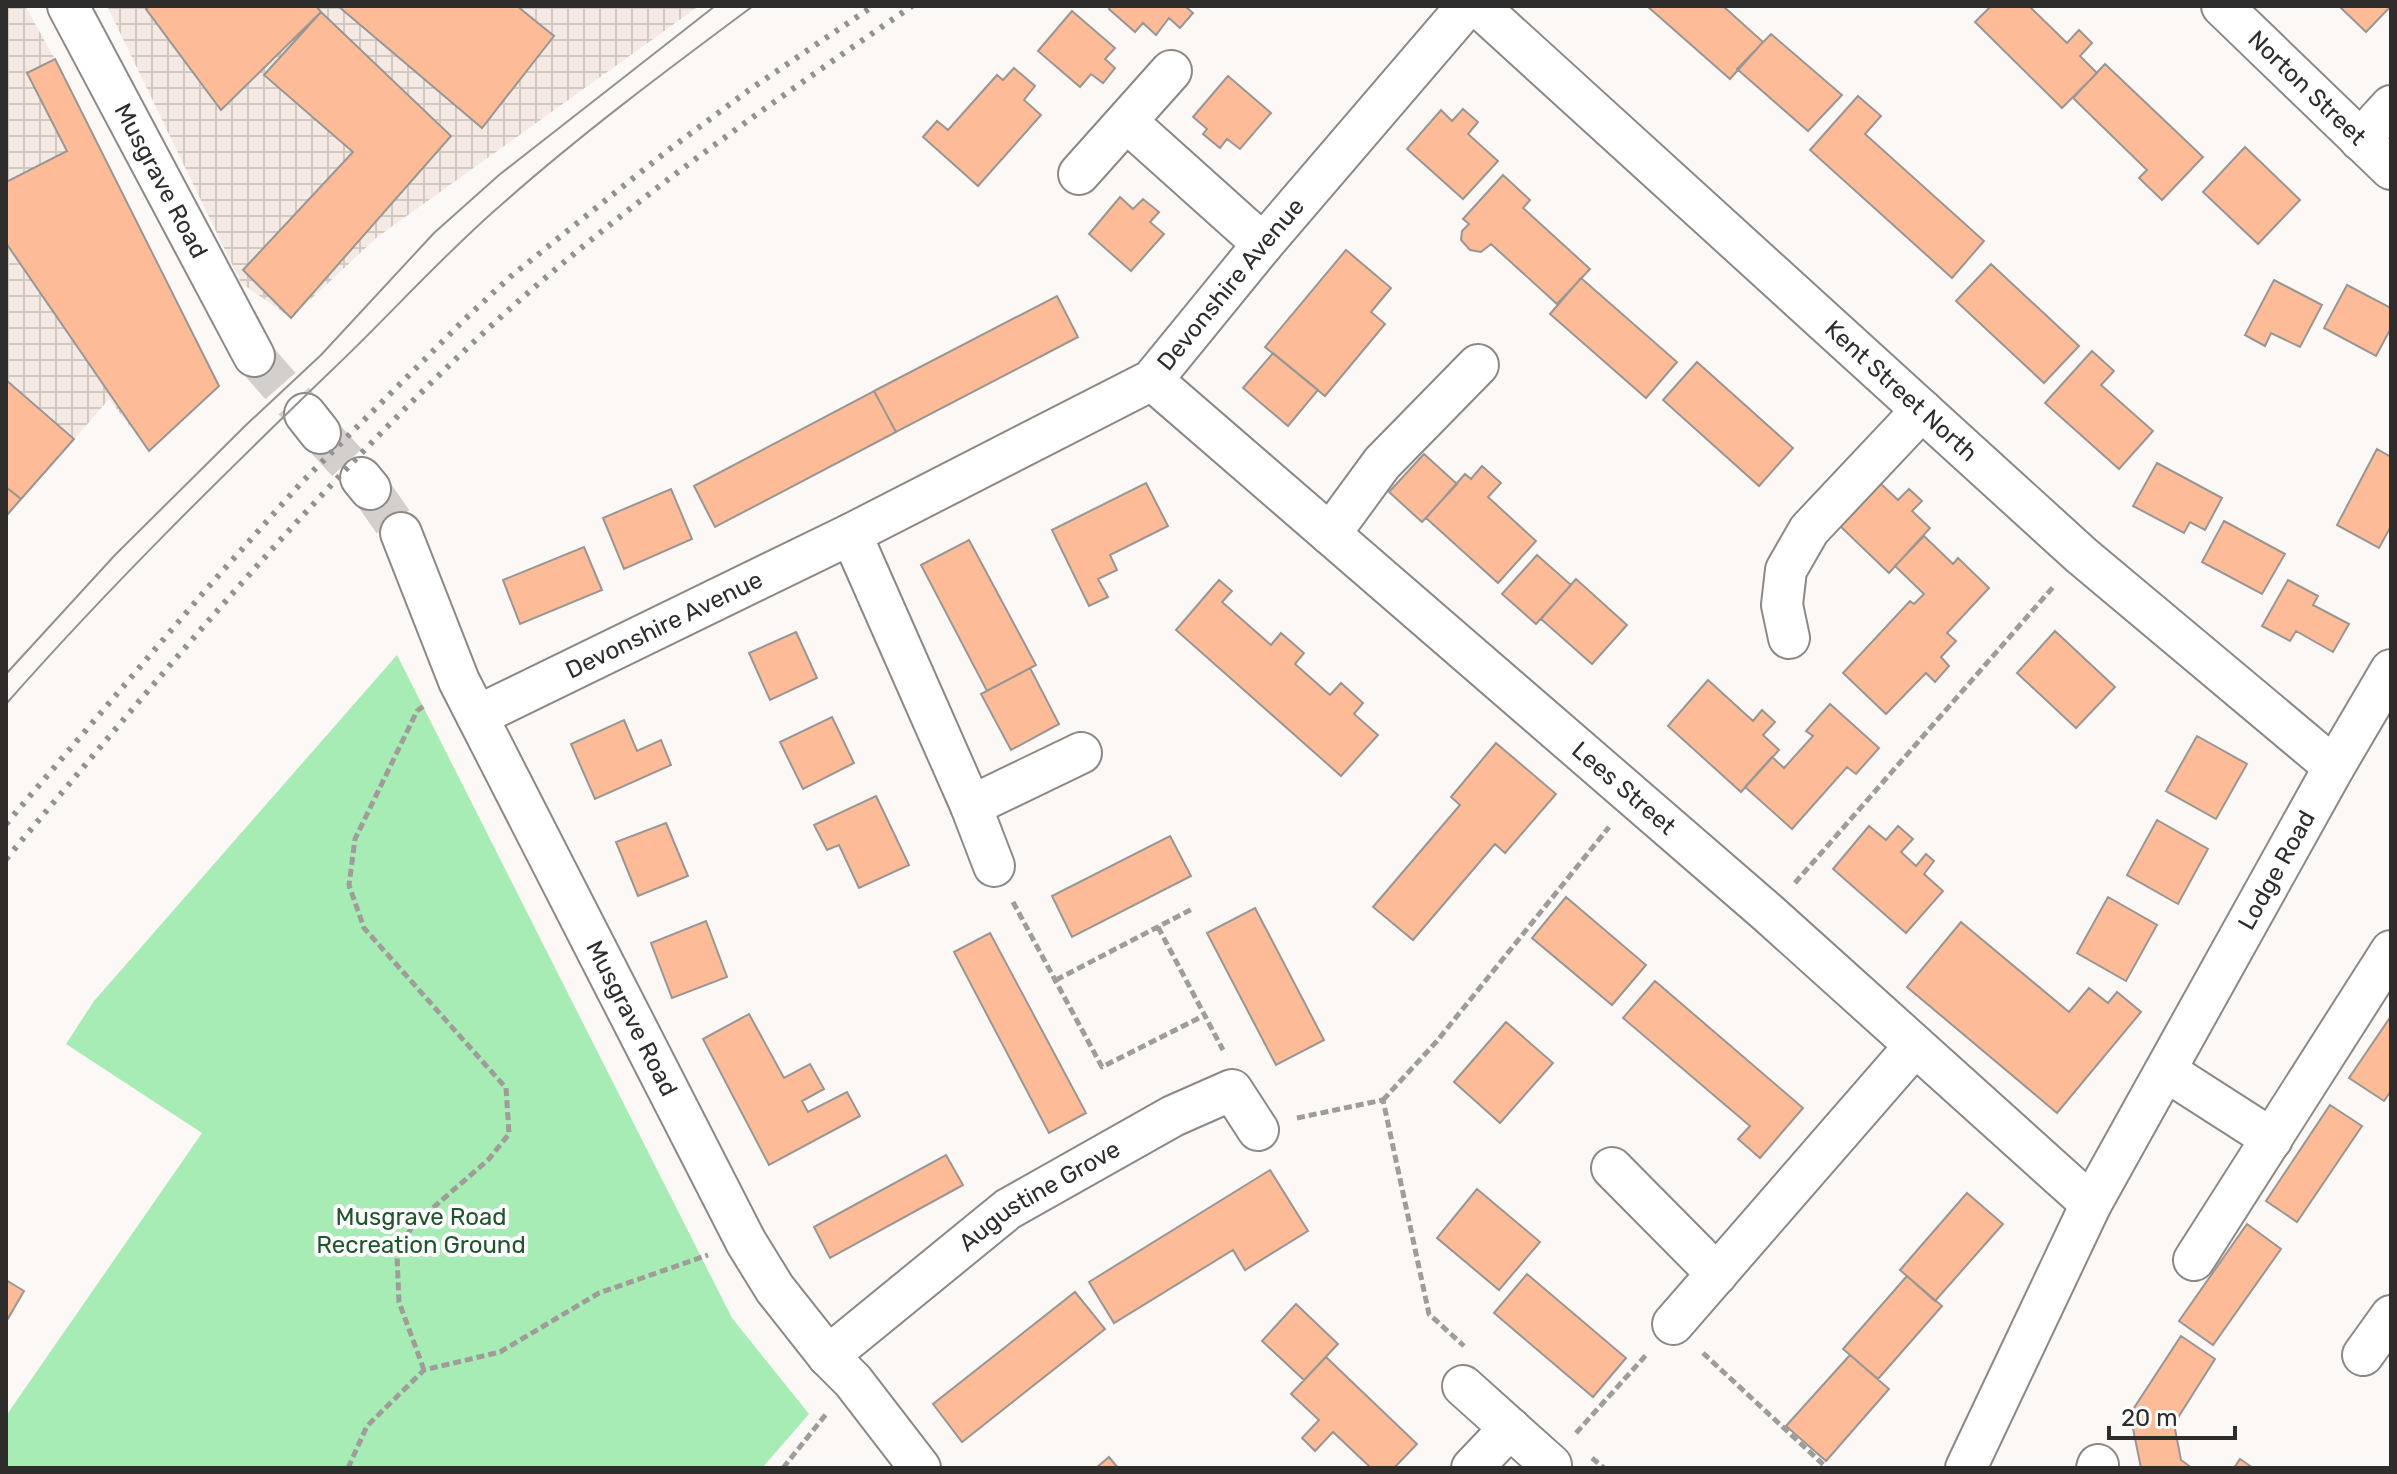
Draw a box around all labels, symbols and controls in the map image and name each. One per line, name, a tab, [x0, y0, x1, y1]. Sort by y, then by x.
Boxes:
street label: Norton Street	[2242, 25, 2372, 151]
street label: Musgrave Road	[108, 99, 213, 263]
street label: Devonshire Avenue	[1152, 192, 1310, 376]
street label: Kent Street North	[1819, 315, 1983, 467]
street label: Devonshire Avenue	[561, 565, 767, 685]
street label: Lees Street	[1566, 736, 1681, 841]
street label: Lodge Road	[2232, 806, 2321, 935]
street label: Musgrave Road	[580, 936, 683, 1101]
street label: Augustine Grove	[953, 1135, 1125, 1257]
park label: Musgrave Road Recreation Ground	[316, 1203, 526, 1259]
scale bar	[2109, 1390, 2235, 1440]
text: 20 m	[2121, 1404, 2178, 1432]

